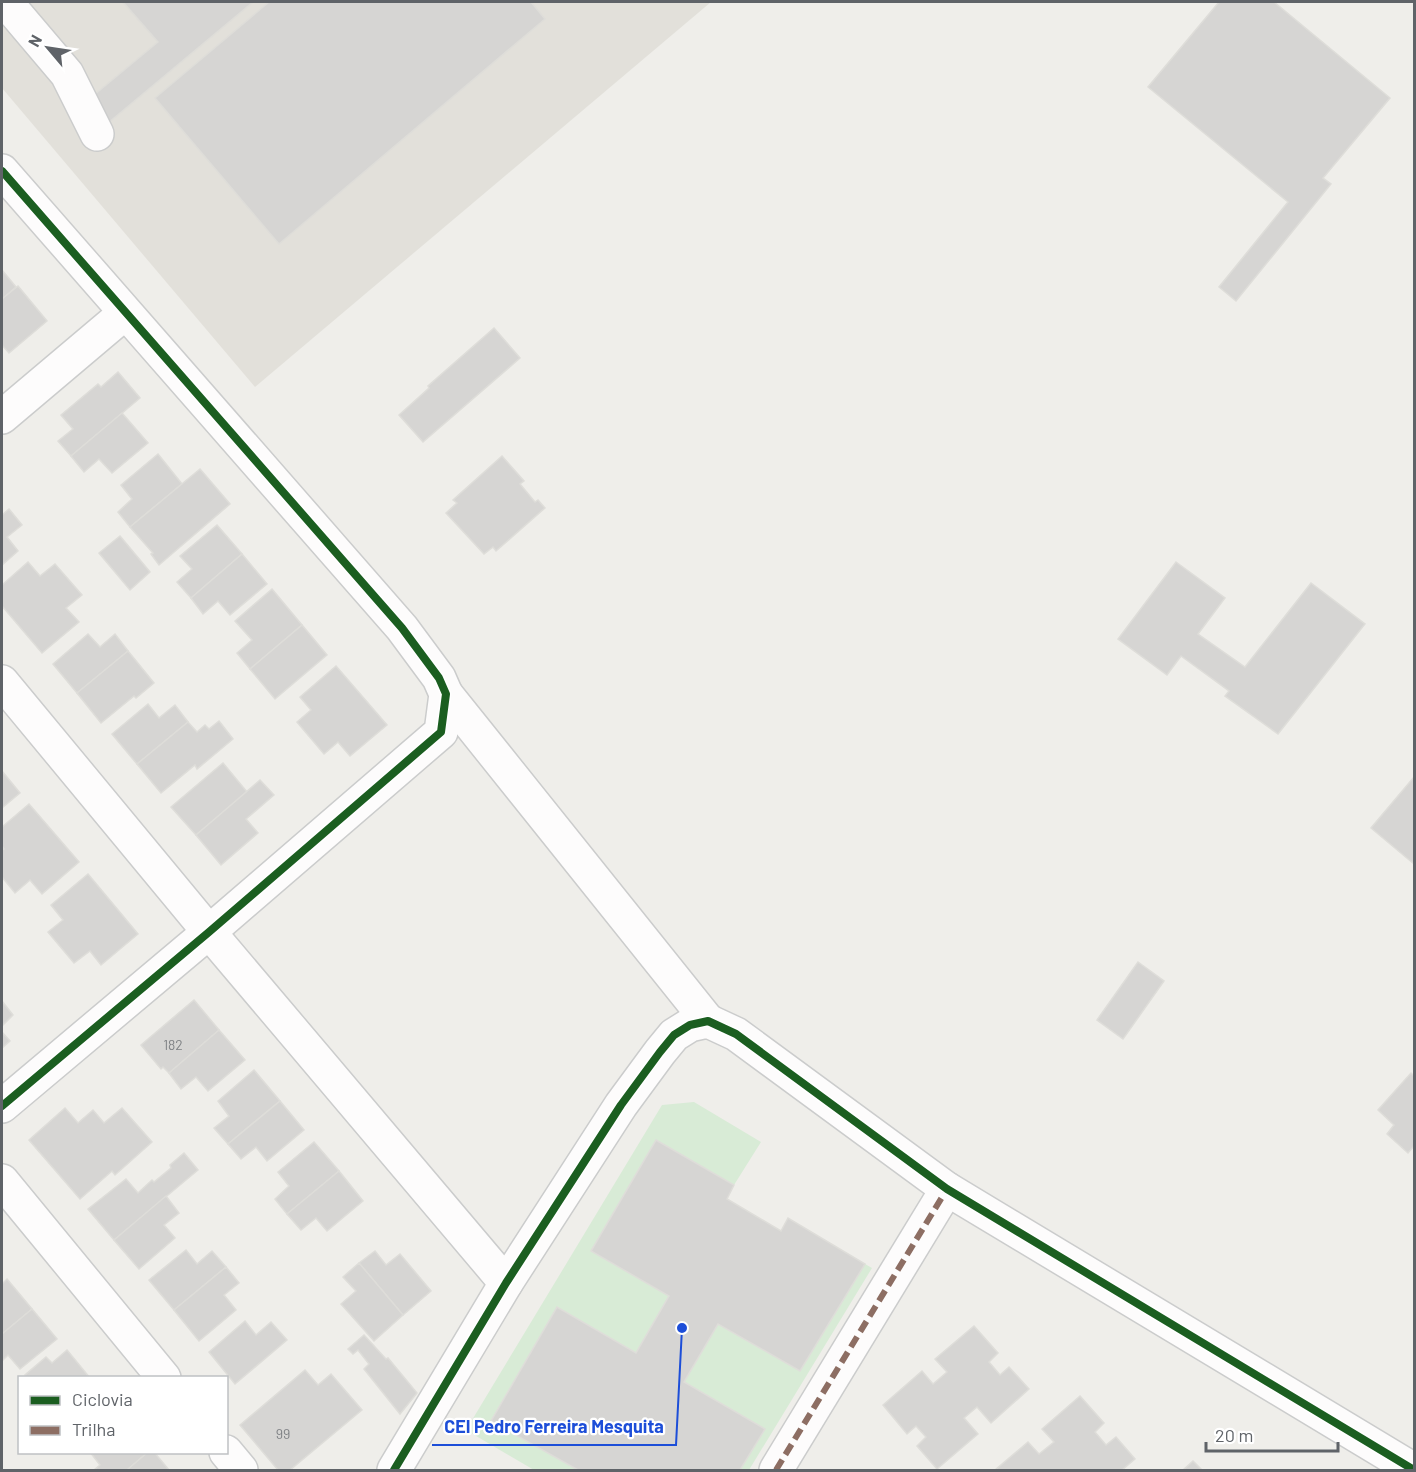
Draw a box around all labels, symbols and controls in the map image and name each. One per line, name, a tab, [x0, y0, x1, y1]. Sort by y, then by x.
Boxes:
north arrow	[18, 18, 78, 78]
text: N	[24, 31, 45, 50]
house number: 182	[163, 1036, 183, 1053]
legend	[18, 1376, 228, 1454]
text: Ciclovia	[72, 1388, 133, 1410]
callout: CEI Pedro Ferreira Mesquita	[432, 1409, 676, 1445]
text: CEI Pedro Ferreira Mesquita	[444, 1415, 664, 1437]
scale bar	[1206, 1415, 1338, 1453]
text: Trilha	[72, 1418, 116, 1440]
text: 20 m	[1215, 1424, 1253, 1446]
house number: 99	[276, 1425, 290, 1442]

